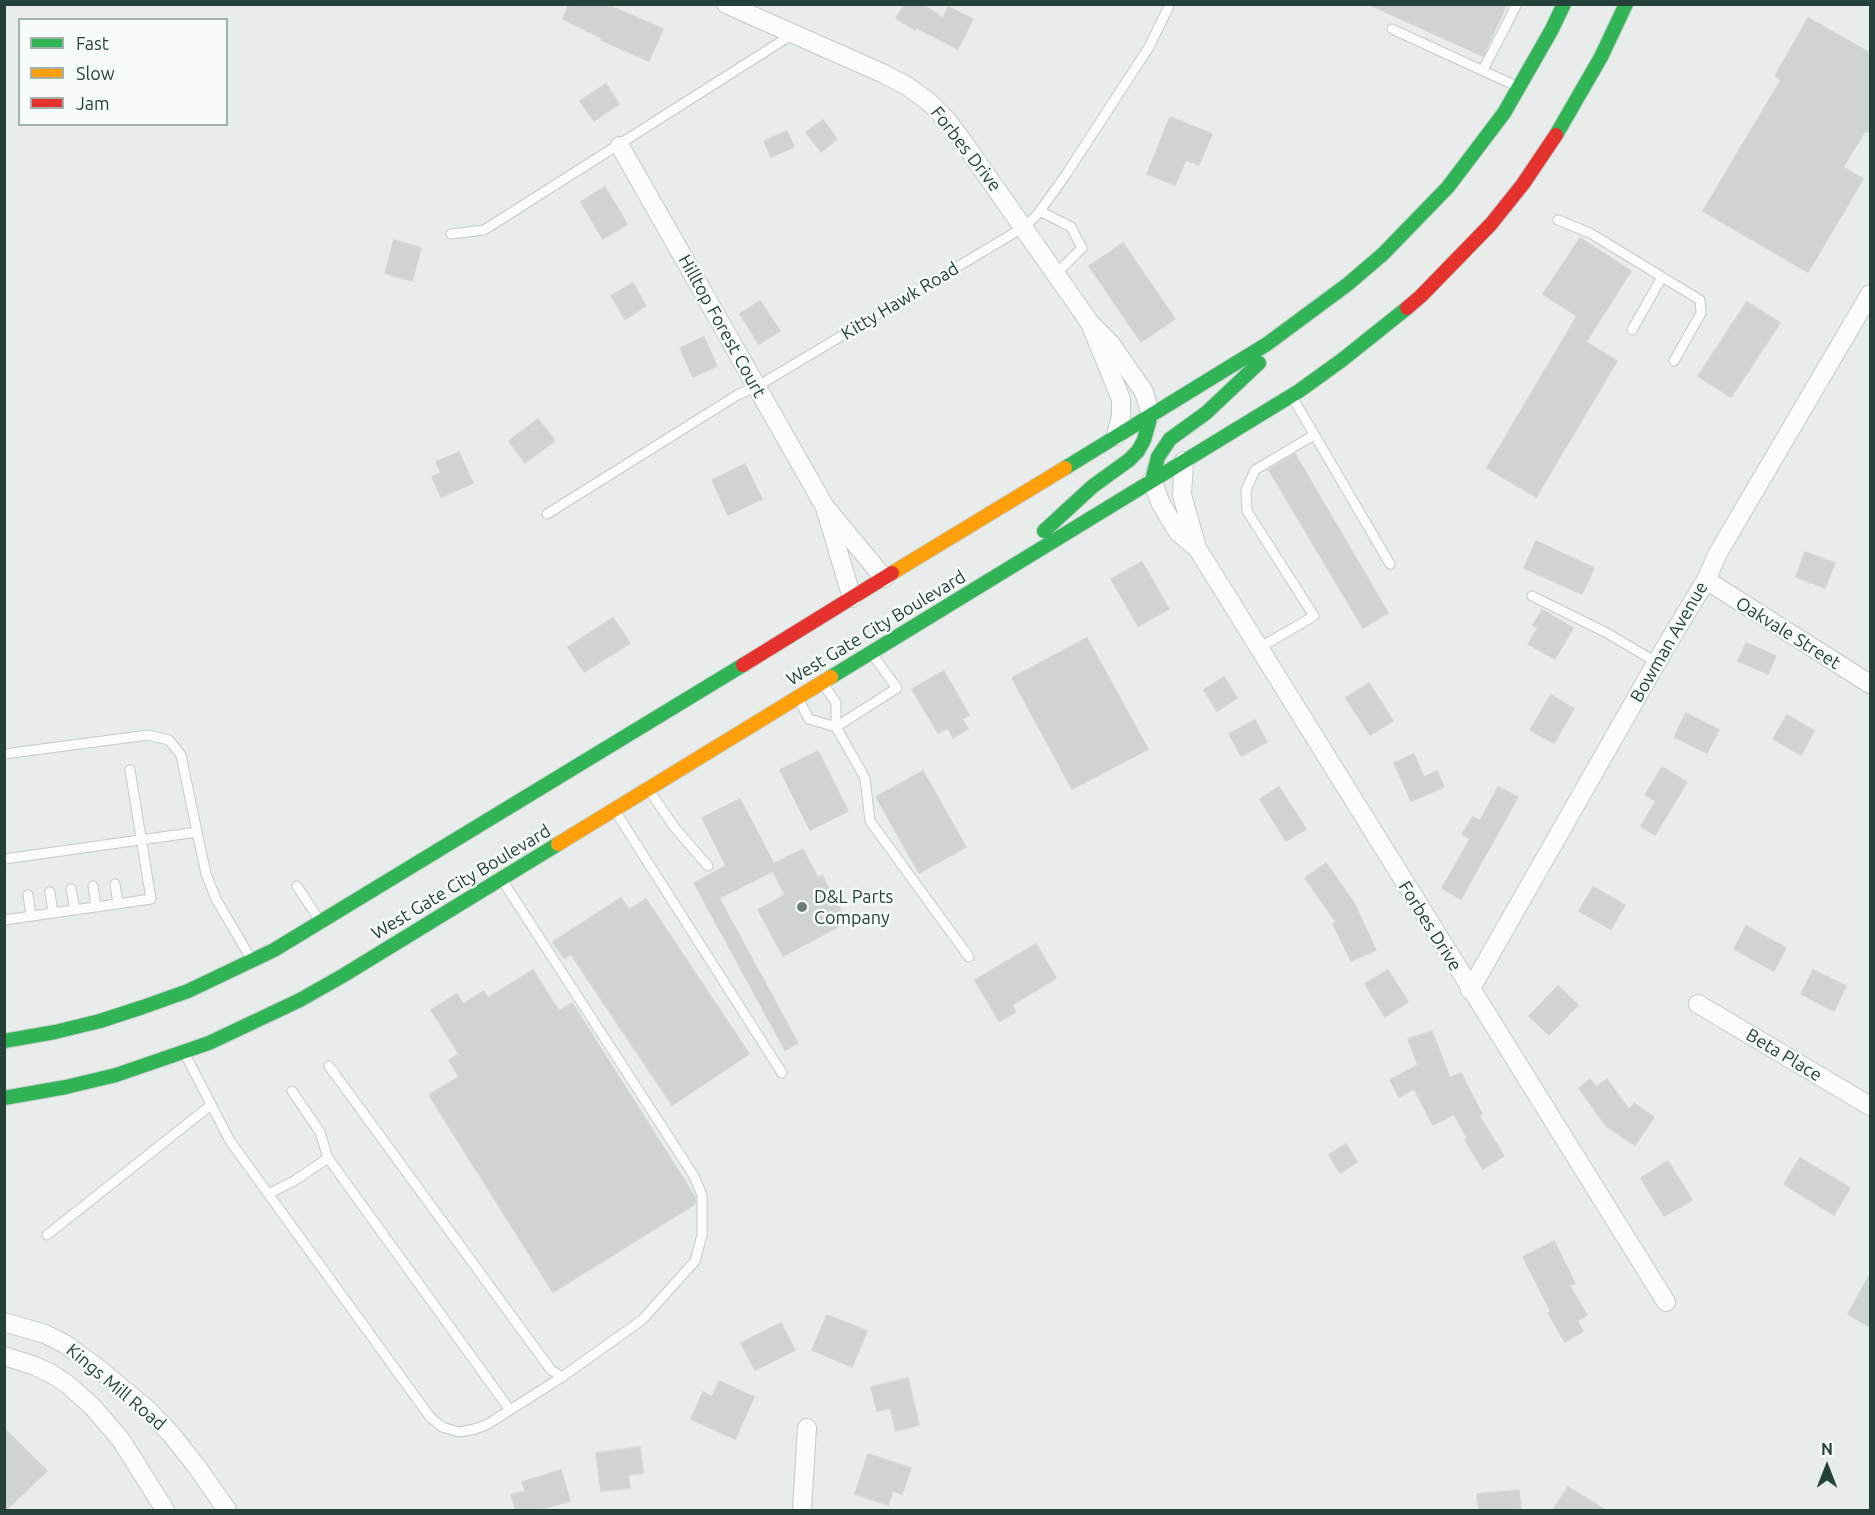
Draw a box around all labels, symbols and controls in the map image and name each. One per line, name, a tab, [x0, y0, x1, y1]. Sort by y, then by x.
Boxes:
legend	[18, 18, 228, 126]
text: Fast	[76, 33, 109, 53]
text: Slow	[76, 63, 115, 83]
text: Jam	[76, 93, 110, 113]
street label: Forbes Drive	[926, 102, 1006, 196]
street label: Hilltop Forest Court	[674, 251, 770, 401]
street label: Kitty Hawk Road	[837, 257, 963, 345]
street label: West Gate City Boulevard	[783, 566, 969, 690]
street label: Bowman Avenue	[1626, 578, 1712, 706]
street label: Oakvale Street	[1732, 592, 1844, 674]
street label: West Gate City Boulevard	[368, 820, 554, 944]
street label: Forbes Drive	[1394, 877, 1466, 975]
place label: D&L Parts Company	[814, 886, 893, 928]
marker: D&L Parts Company	[795, 900, 809, 914]
street label: Beta Place	[1742, 1024, 1826, 1086]
street label: Kings Mill Road	[62, 1339, 170, 1435]
north arrow	[1797, 1437, 1857, 1497]
text: N	[1821, 1440, 1833, 1458]

